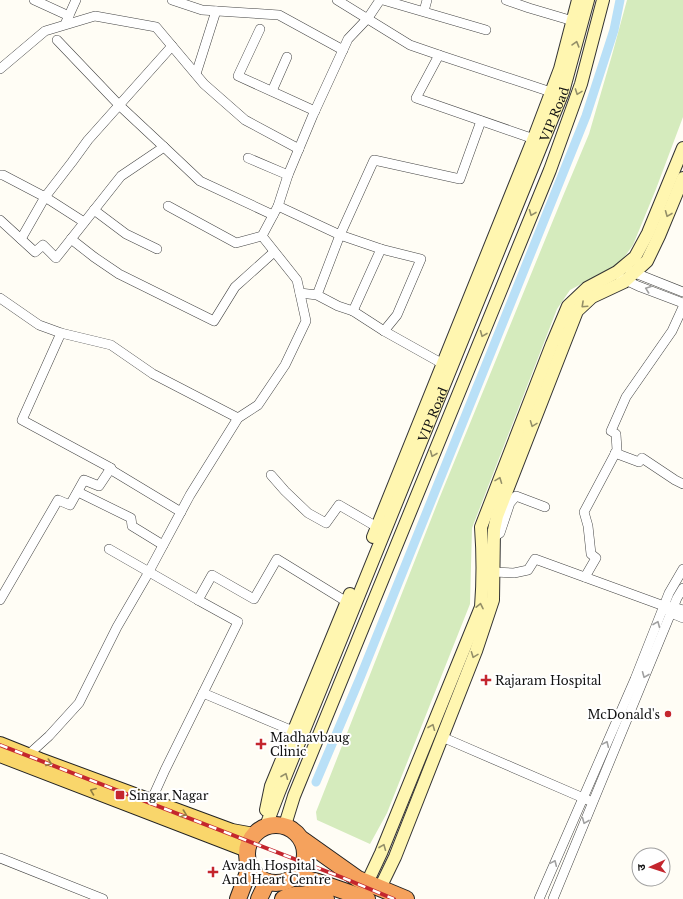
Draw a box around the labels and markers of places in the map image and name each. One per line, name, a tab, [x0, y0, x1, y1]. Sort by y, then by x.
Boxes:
place label: Rajaram Hospital	[495, 673, 602, 688]
marker: Rajaram Hospital	[480, 674, 492, 686]
place label: McDonald's	[588, 707, 660, 722]
marker: McDonald's	[663, 709, 673, 719]
place label: Madhavbaug Clinic	[270, 730, 350, 759]
marker: Madhavbaug Clinic	[255, 738, 267, 750]
place label: Singar Nagar	[129, 788, 209, 803]
marker: Singar Nagar	[114, 789, 126, 801]
place label: Avadh Hospital And Heart Centre	[221, 858, 331, 887]
marker: Avadh Hospital And Heart Centre	[207, 866, 219, 878]

